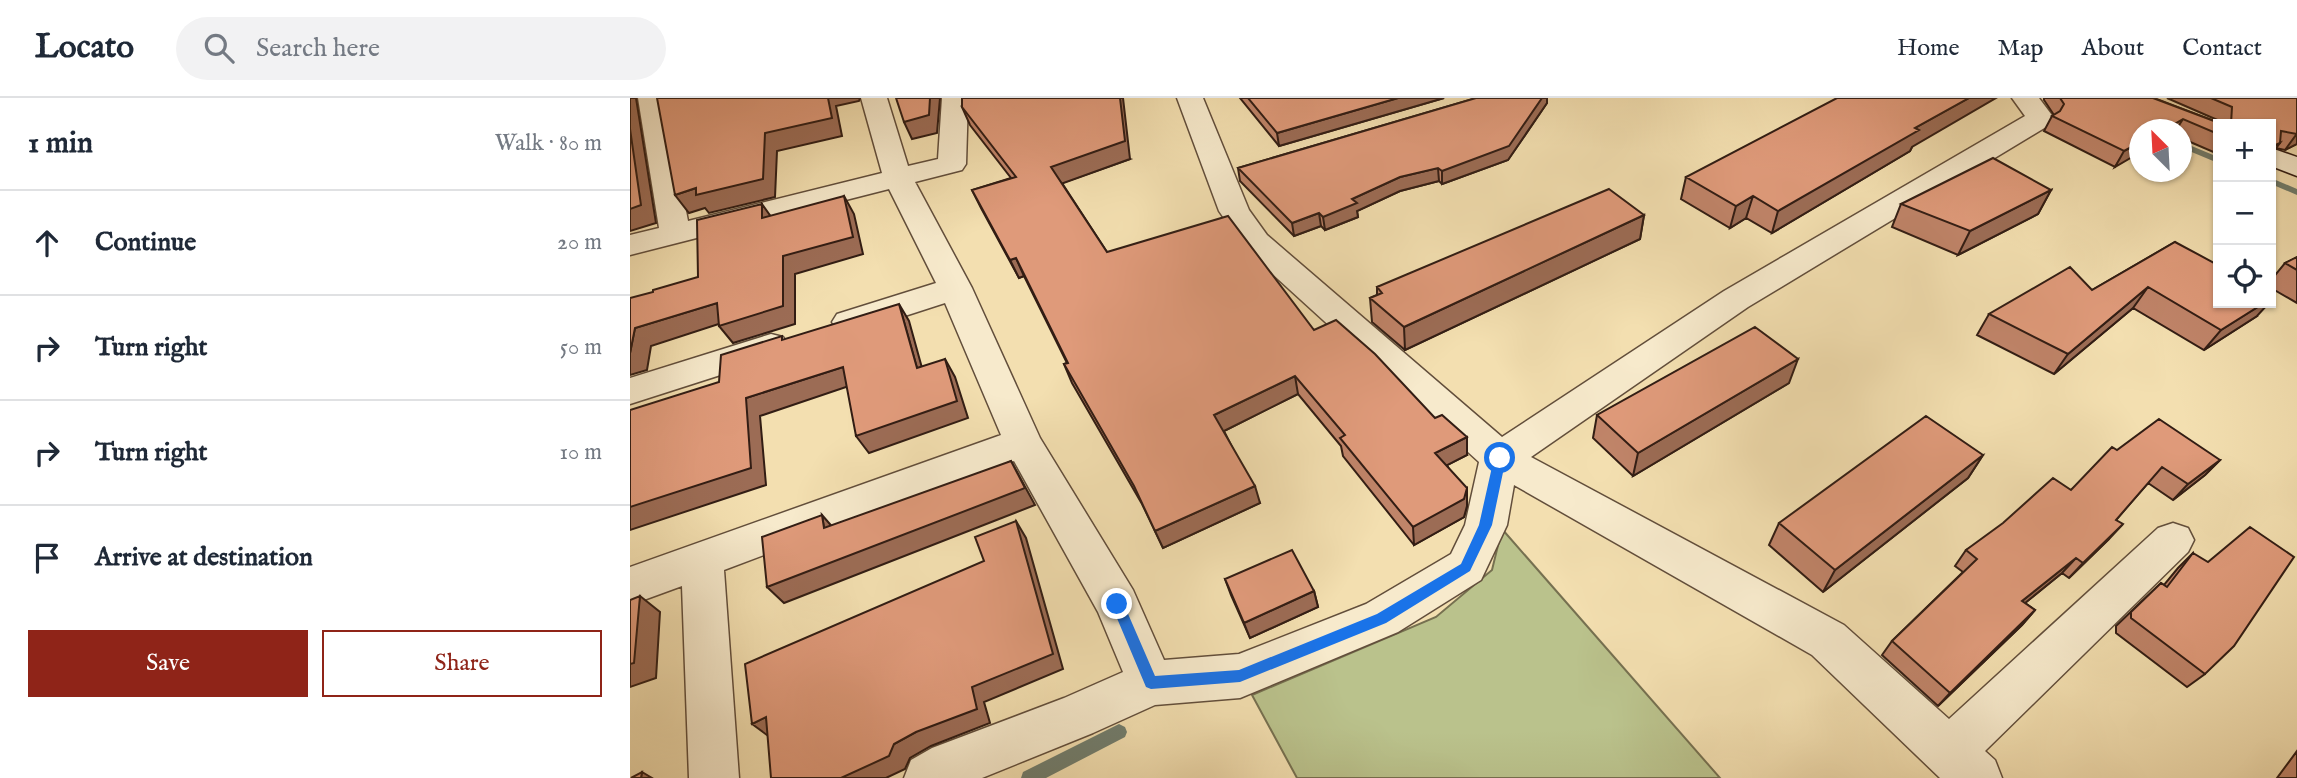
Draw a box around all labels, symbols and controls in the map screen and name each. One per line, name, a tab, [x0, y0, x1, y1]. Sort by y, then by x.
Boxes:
search box	[176, 17, 666, 80]
text: Locato	[35, 27, 134, 69]
icon: search	[200, 29, 238, 67]
text: Search here	[256, 32, 380, 65]
text: Home	[1897, 33, 1960, 64]
text: Map	[1998, 33, 2044, 64]
text: About	[2082, 33, 2144, 64]
text: Contact	[2182, 33, 2262, 64]
north arrow	[2129, 119, 2192, 182]
map controls	[2213, 119, 2276, 308]
button: +	[2213, 119, 2276, 182]
text: 1 min	[28, 125, 93, 163]
text: Walk · 80 m	[495, 129, 602, 158]
button: −	[2213, 182, 2276, 245]
icon: ahead	[28, 224, 66, 262]
text: Continue	[95, 226, 196, 259]
text: 20 m	[557, 228, 602, 257]
button: locate	[2213, 245, 2276, 308]
icon: right	[28, 329, 66, 367]
text: Turn right	[95, 331, 208, 364]
text: 50 m	[560, 333, 602, 362]
icon: right	[28, 434, 66, 472]
text: Turn right	[95, 436, 208, 469]
text: 10 m	[559, 438, 602, 467]
route start	[1484, 442, 1515, 473]
icon: arrive	[28, 539, 66, 577]
text: Arrive at destination	[95, 541, 313, 574]
route end	[1101, 588, 1132, 619]
button: Save	[28, 630, 308, 697]
button: Share	[322, 630, 602, 697]

